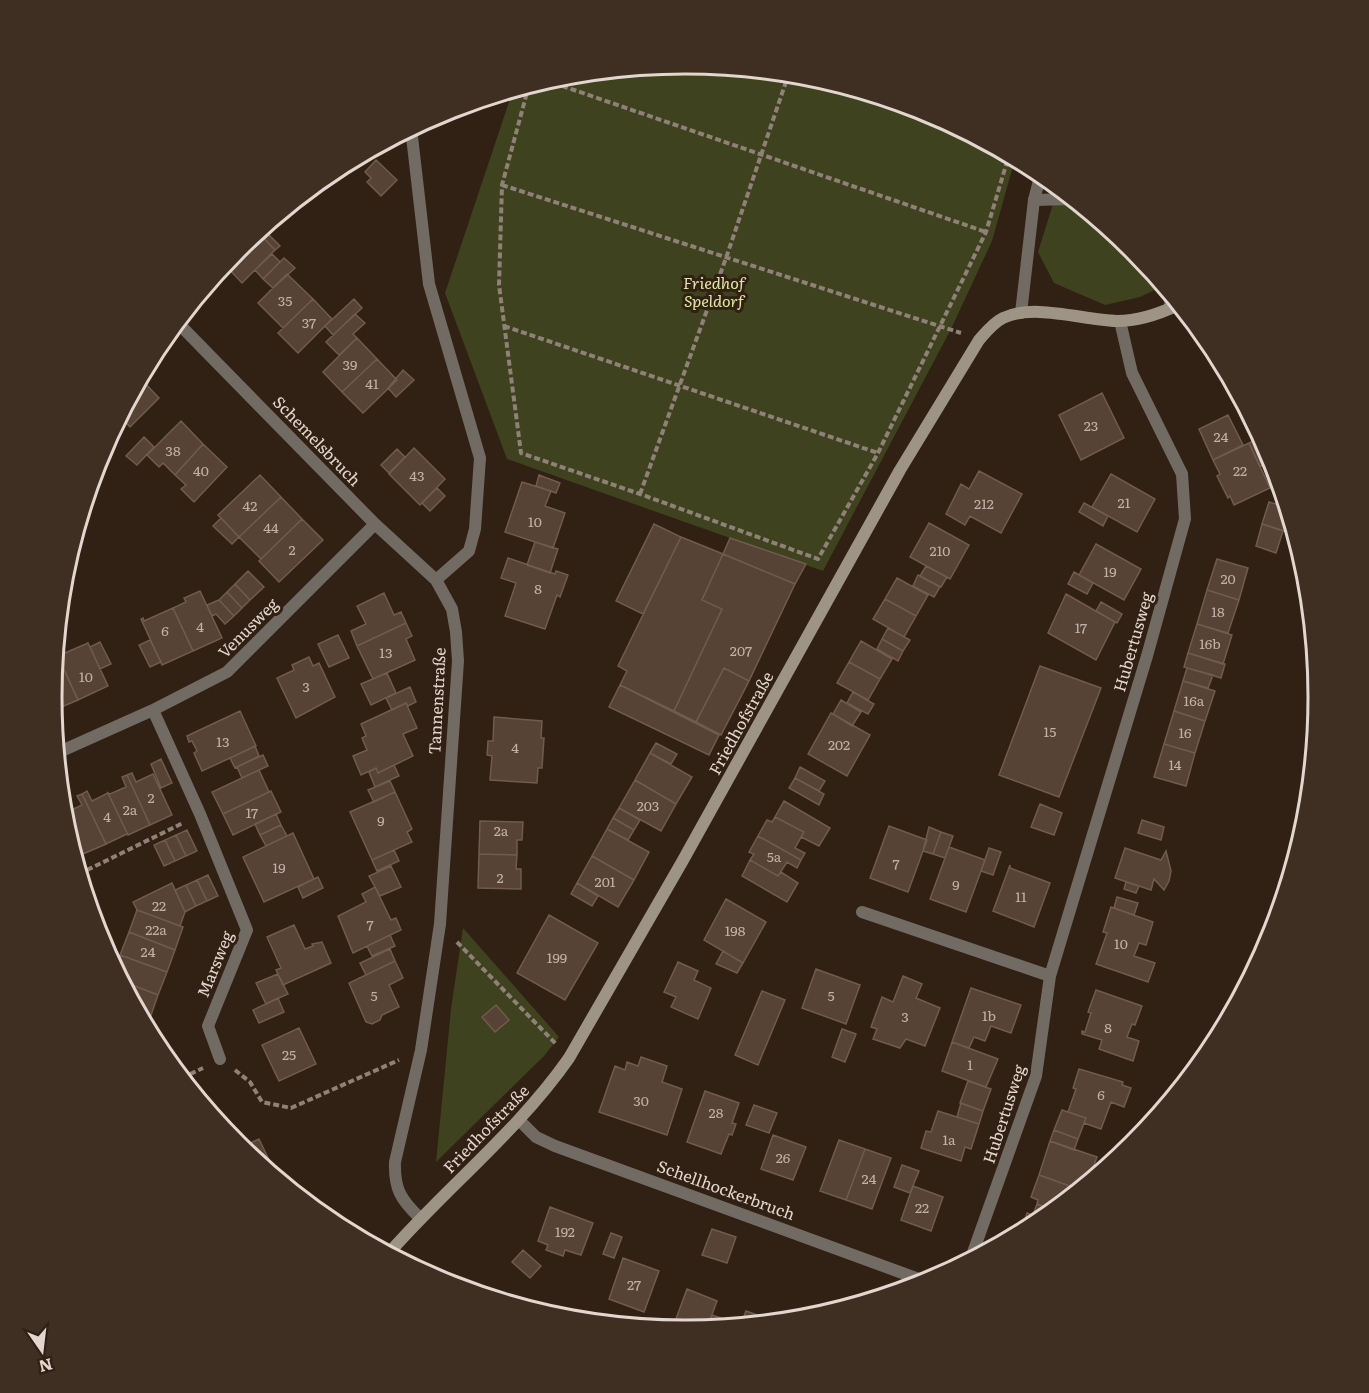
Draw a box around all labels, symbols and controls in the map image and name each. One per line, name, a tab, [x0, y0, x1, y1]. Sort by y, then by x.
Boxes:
park label: Friedhof Speldorf	[683, 270, 747, 312]
house number: 35	[278, 290, 292, 310]
house number: 37	[302, 312, 316, 332]
house number: 39	[343, 354, 357, 374]
house number: 41	[365, 373, 379, 393]
street label: Schemelsbruch	[268, 390, 367, 491]
house number: 23	[1084, 415, 1098, 435]
house number: 24	[1214, 426, 1229, 446]
house number: 38	[165, 440, 181, 460]
house number: 40	[193, 460, 209, 480]
house number: 22	[1233, 460, 1247, 480]
house number: 43	[409, 465, 425, 485]
house number: 21	[1118, 492, 1131, 512]
house number: 212	[974, 493, 994, 513]
house number: 42	[243, 495, 257, 515]
house number: 10	[528, 511, 542, 531]
house number: 44	[263, 517, 279, 537]
house number: 2	[288, 539, 296, 559]
house number: 210	[930, 540, 950, 560]
house number: 19	[1103, 561, 1117, 581]
house number: 20	[1220, 568, 1236, 588]
house number: 8	[534, 578, 542, 598]
street label: Hubertusweg	[1106, 589, 1158, 694]
street label: Venusweg	[212, 592, 283, 663]
house number: 18	[1211, 601, 1225, 621]
house number: 4	[196, 616, 204, 636]
house number: 17	[1075, 617, 1087, 637]
house number: 6	[161, 620, 169, 640]
house number: 16b	[1199, 633, 1221, 653]
house number: 207	[730, 640, 752, 660]
house number: 13	[379, 642, 393, 662]
street label: Tannenstraße	[421, 647, 451, 755]
house number: 10	[79, 666, 93, 686]
street label: Friedhofstraße	[702, 666, 778, 779]
house number: 3	[302, 676, 310, 696]
house number: 16a	[1184, 690, 1205, 710]
house number: 15	[1044, 721, 1056, 741]
house number: 16	[1178, 722, 1192, 742]
house number: 13	[216, 731, 230, 751]
house number: 202	[828, 734, 850, 754]
house number: 4	[511, 737, 519, 757]
house number: 14	[1169, 754, 1182, 774]
house number: 2	[147, 787, 155, 807]
house number: 203	[637, 795, 659, 815]
house number: 2a	[123, 799, 138, 819]
house number: 17	[246, 802, 258, 822]
house number: 4	[103, 806, 111, 826]
house number: 9	[377, 810, 385, 830]
house number: 2a	[494, 820, 509, 840]
house number: 5a	[767, 846, 782, 866]
house number: 7	[892, 853, 900, 873]
house number: 19	[272, 857, 286, 877]
house number: 2	[496, 867, 504, 887]
house number: 201	[595, 871, 616, 891]
house number: 9	[952, 874, 960, 894]
house number: 11	[1015, 886, 1027, 906]
house number: 22	[152, 895, 166, 915]
house number: 7	[366, 914, 374, 934]
house number: 22a	[145, 919, 167, 939]
house number: 198	[725, 920, 746, 940]
street label: Marsweg	[190, 927, 238, 1000]
house number: 10	[1114, 933, 1128, 953]
house number: 24	[141, 941, 156, 961]
house number: 199	[547, 947, 567, 967]
house number: 5	[370, 985, 378, 1005]
house number: 5	[827, 985, 835, 1005]
house number: 1b	[982, 1005, 996, 1025]
house number: 3	[901, 1006, 909, 1026]
house number: 8	[1104, 1017, 1112, 1037]
house number: 25	[282, 1044, 296, 1064]
house number: 1	[967, 1054, 973, 1074]
street label: Hubertusweg	[976, 1061, 1030, 1166]
street label: Friedhofstraße	[437, 1079, 534, 1178]
house number: 6	[1097, 1084, 1105, 1104]
house number: 30	[633, 1090, 649, 1110]
house number: 28	[709, 1102, 724, 1122]
house number: 1a	[942, 1129, 956, 1149]
house number: 26	[776, 1147, 791, 1167]
street label: Schellhockerbruch	[654, 1153, 799, 1225]
house number: 24	[862, 1168, 877, 1188]
house number: 22	[915, 1197, 929, 1217]
house number: 192	[555, 1221, 575, 1241]
house number: 27	[627, 1274, 641, 1294]
north arrow	[12, 1321, 72, 1381]
text: N	[36, 1353, 55, 1380]

